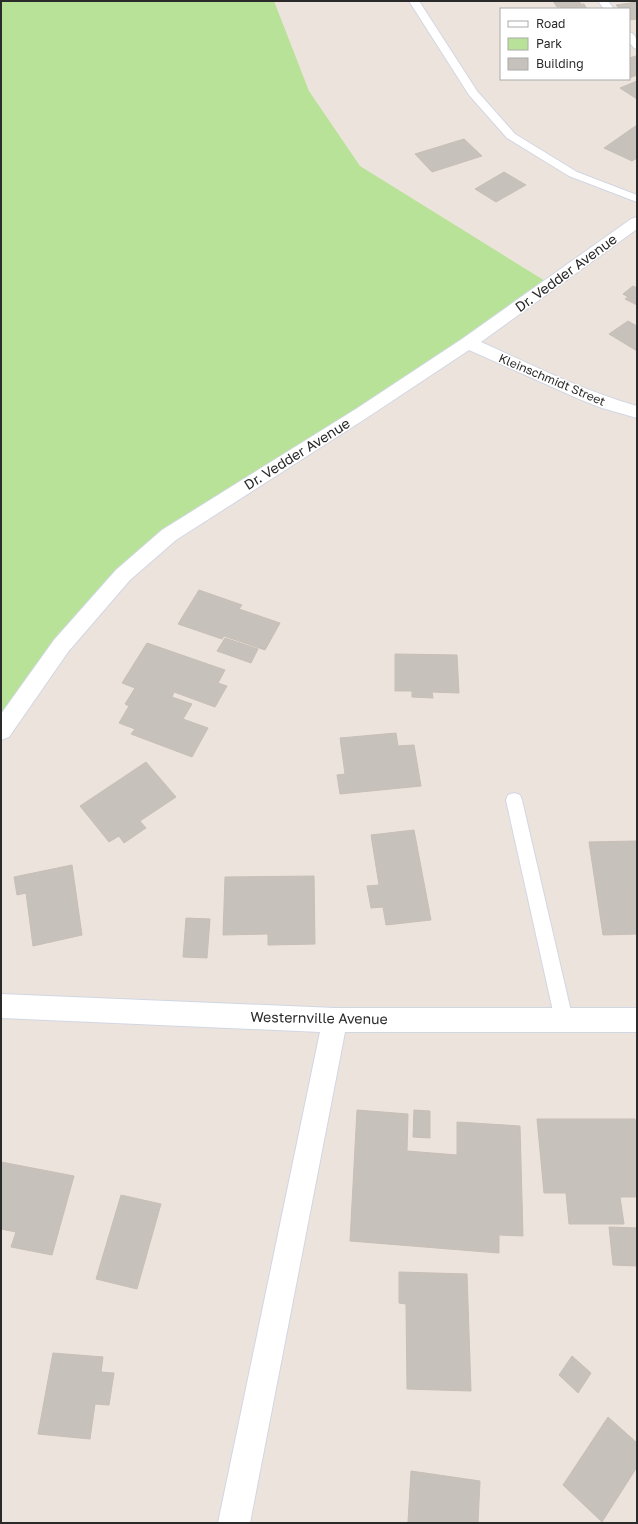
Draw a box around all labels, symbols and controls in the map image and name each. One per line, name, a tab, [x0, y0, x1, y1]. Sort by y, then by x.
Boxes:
legend	[500, 8, 630, 80]
text: Road	[536, 16, 565, 31]
text: Park	[536, 36, 562, 51]
text: Building	[536, 56, 584, 71]
street label: Dr. Vedder Avenue	[511, 230, 620, 315]
street label: Kleinschmidt Street	[497, 350, 608, 409]
street label: Dr. Vedder Avenue	[241, 414, 353, 493]
street label: Westernville Avenue	[250, 1008, 388, 1027]

